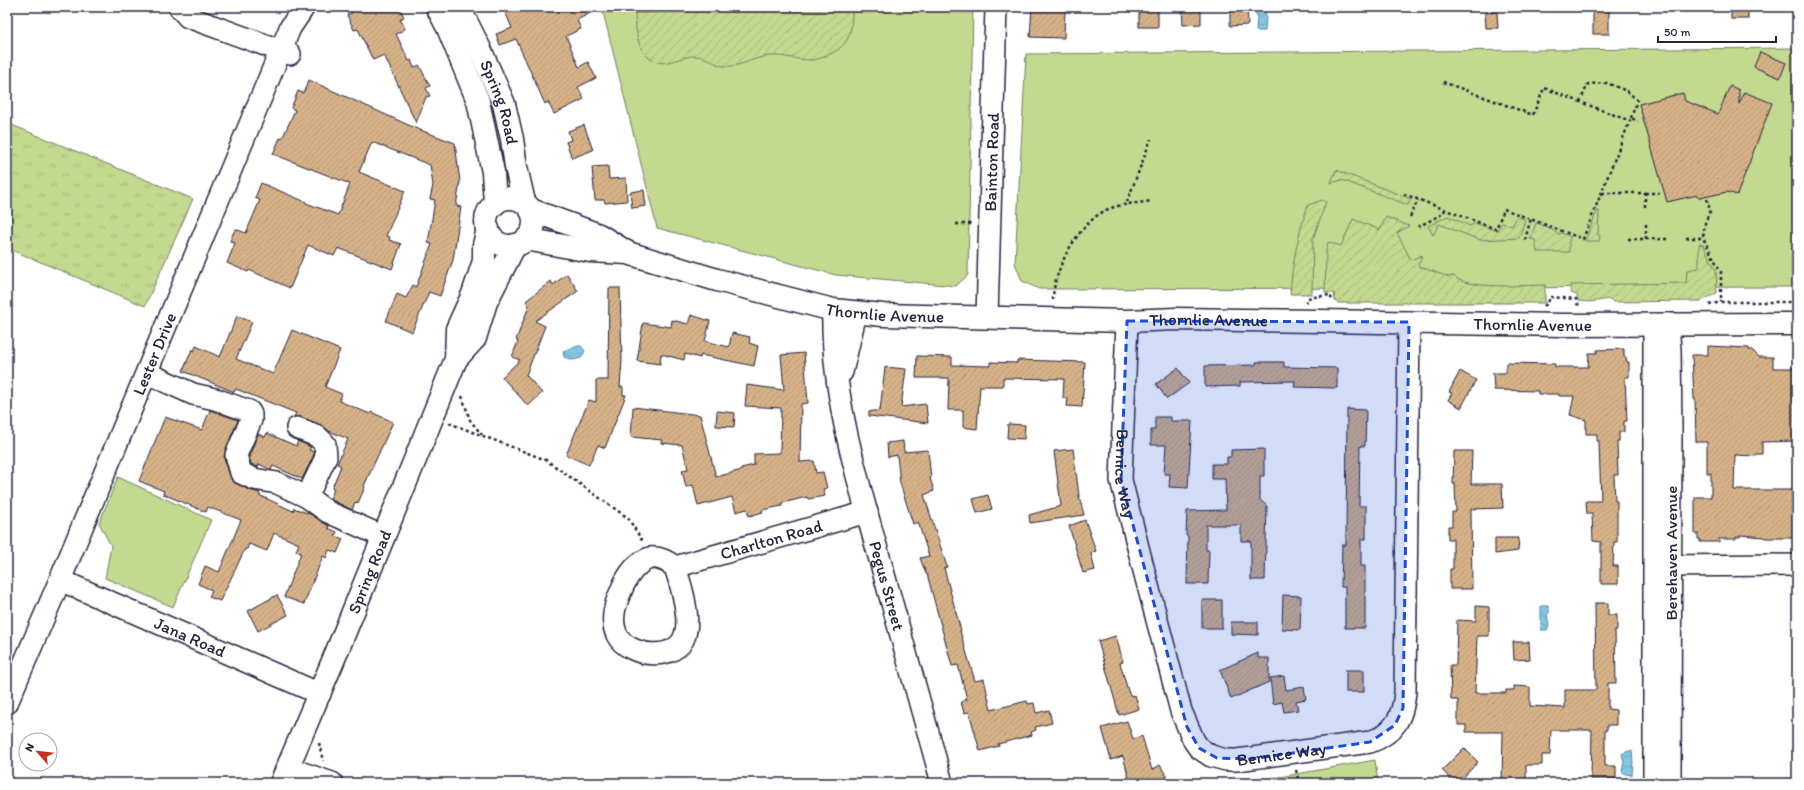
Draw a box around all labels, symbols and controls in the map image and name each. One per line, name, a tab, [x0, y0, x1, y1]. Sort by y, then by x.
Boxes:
scale bar	[1658, 18, 1776, 44]
text: 50 m	[1664, 25, 1690, 39]
street label: Spring Road	[476, 57, 523, 146]
street label: Bainton Road	[980, 112, 1003, 212]
street label: Thornlie Avenue	[823, 298, 944, 326]
street label: Lester Drive	[128, 309, 180, 398]
street label: Thornlie Avenue	[1149, 309, 1268, 330]
street label: Thornlie Avenue	[1473, 314, 1592, 335]
street label: Bernice Way	[1110, 429, 1140, 520]
street label: Berehaven Avenue	[1661, 486, 1681, 620]
street label: Charlton Road	[718, 515, 825, 564]
street label: Spring Road	[343, 527, 395, 616]
street label: Pegus Street	[865, 539, 909, 633]
street label: Jana Road	[151, 613, 229, 661]
north arrow	[18, 732, 58, 772]
street label: Bernice Way	[1236, 738, 1327, 770]
text: N	[22, 741, 37, 754]

